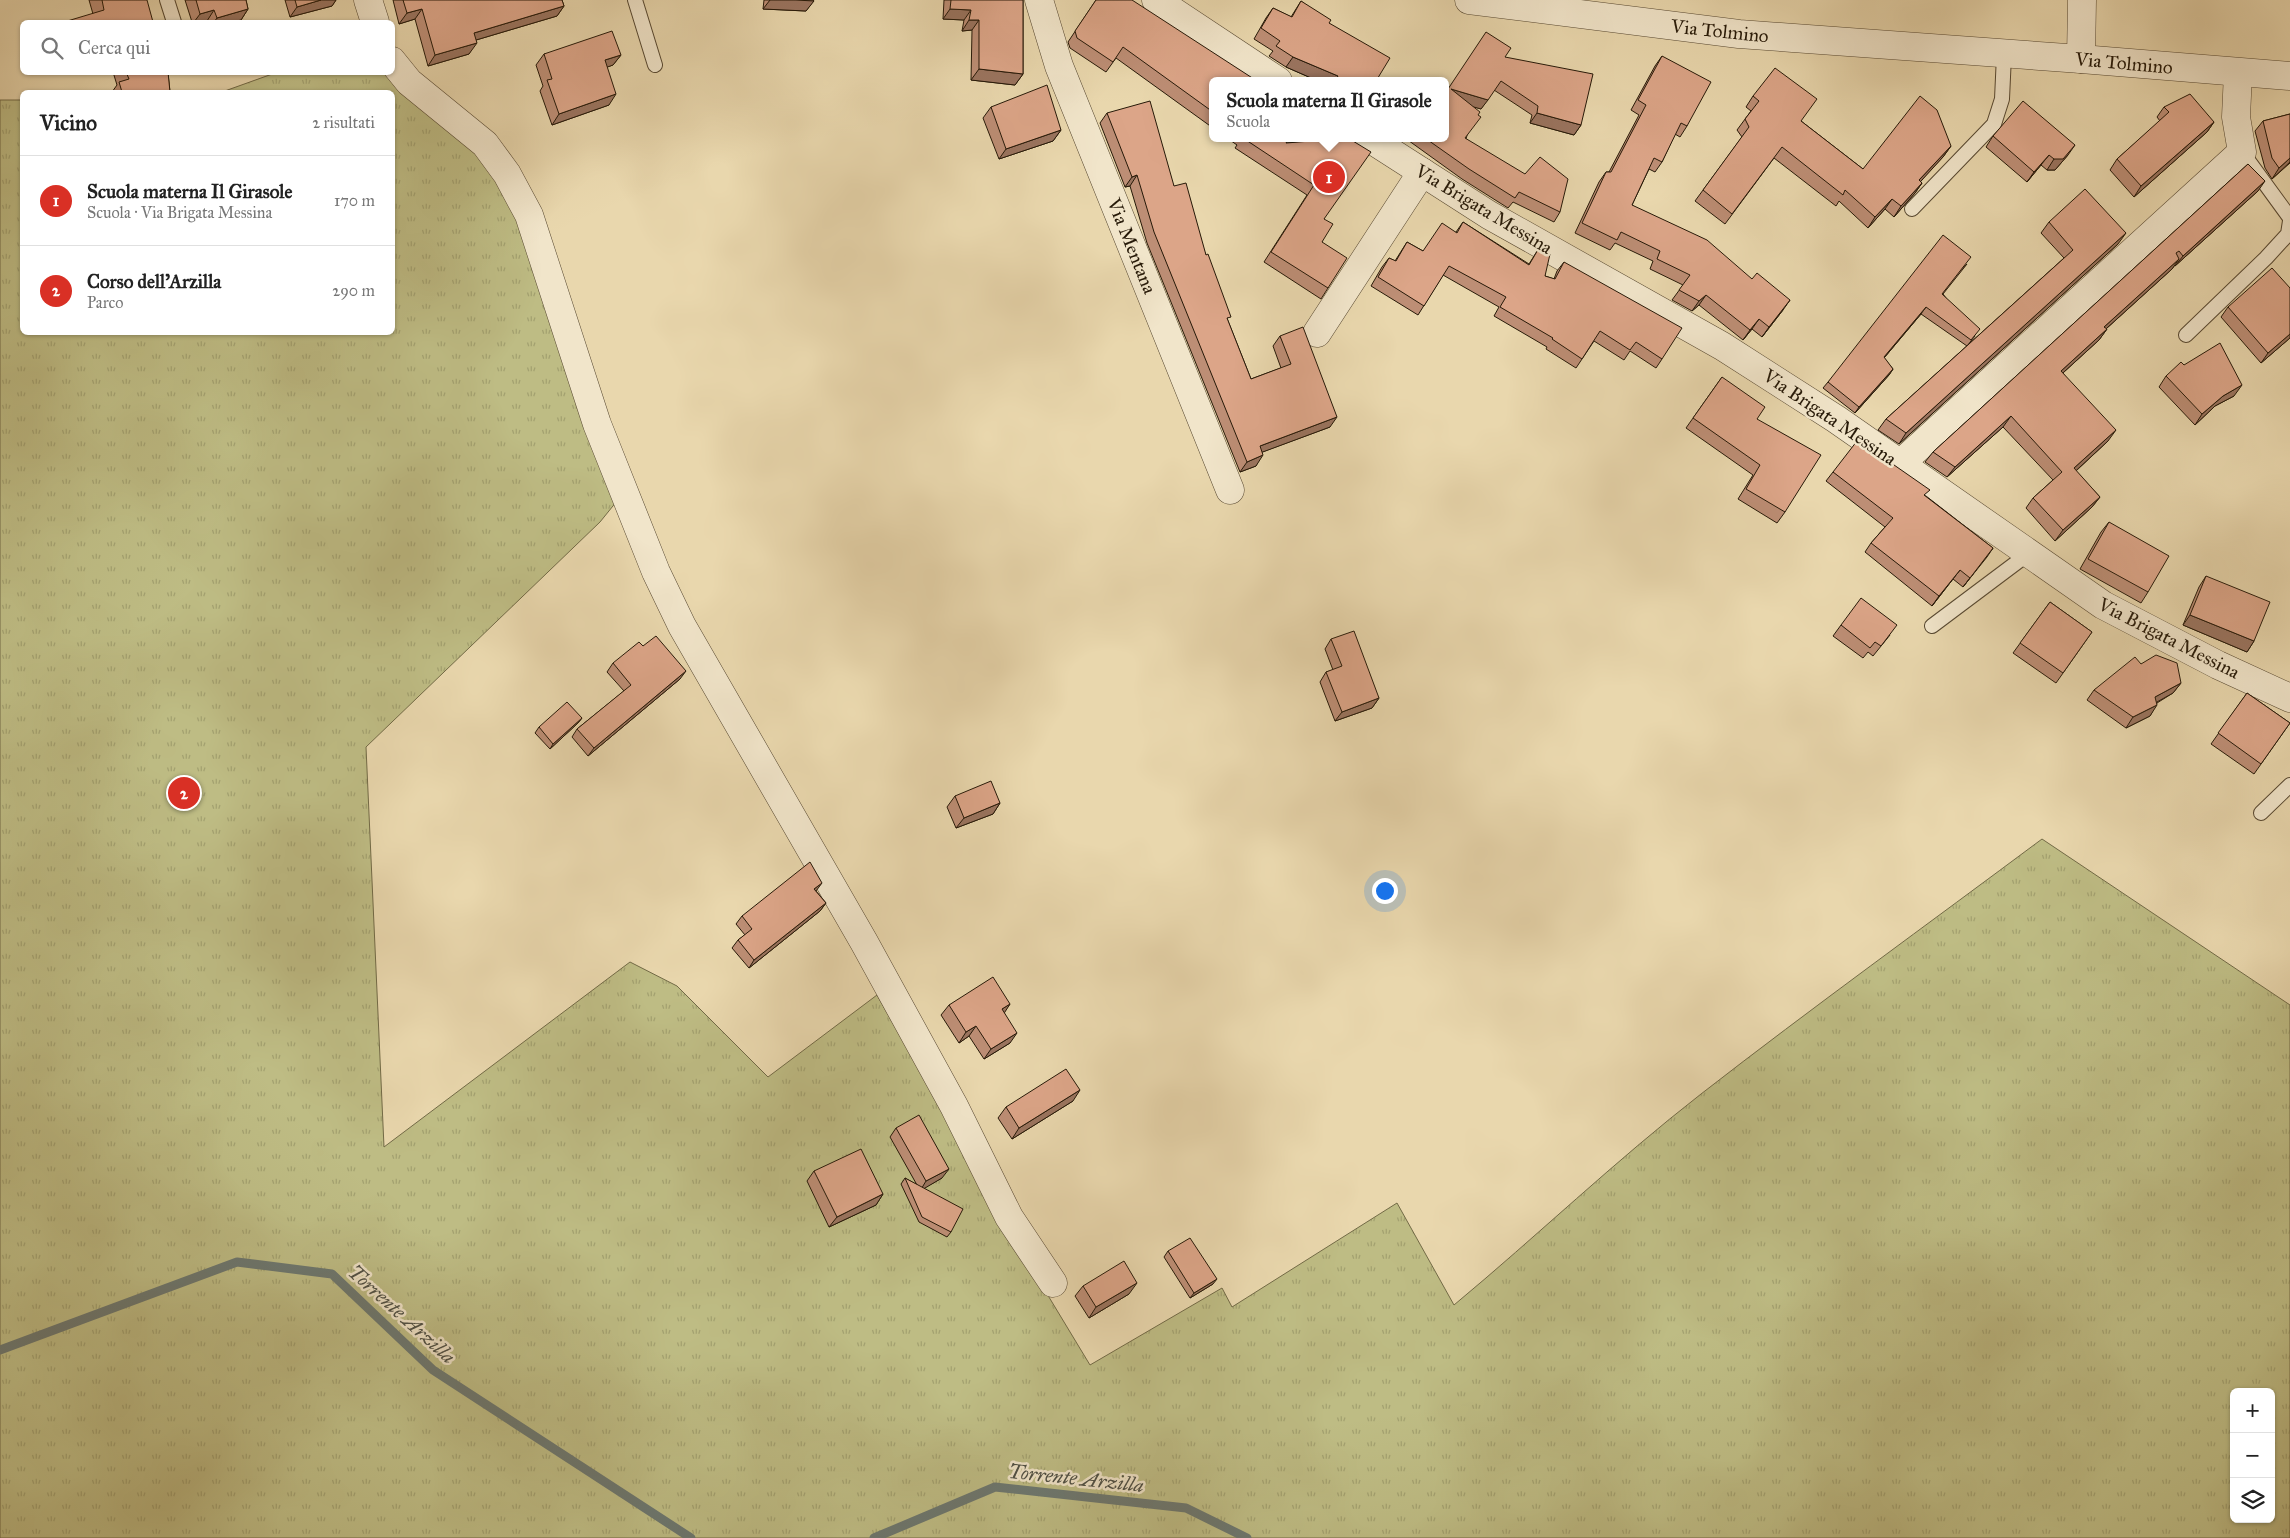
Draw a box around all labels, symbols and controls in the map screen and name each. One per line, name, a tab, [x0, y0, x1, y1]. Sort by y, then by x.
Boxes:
street label: Via Tolmino	[1669, 14, 1770, 48]
search box	[20, 20, 395, 75]
icon: search	[38, 34, 66, 62]
text: Cerca qui	[78, 36, 150, 59]
street label: Via Tolmino	[2073, 47, 2174, 79]
popup	[1209, 77, 1449, 142]
text: Scuola materna Il Girasole	[1226, 89, 1432, 112]
text: Vicino	[40, 110, 97, 136]
text: Scuola	[1226, 112, 1270, 131]
text: 2 risultati	[312, 113, 375, 132]
pin: 1	[1313, 158, 1345, 196]
street label: Via Brigata Messina	[1410, 159, 1558, 260]
text: Scuola materna Il Girasole	[87, 180, 292, 203]
text: 1	[53, 191, 59, 210]
text: 170 m	[334, 191, 375, 210]
street label: Via Mentana	[1102, 194, 1162, 298]
text: Scuola · Via Brigata Messina	[87, 203, 272, 222]
text: Corso dell'Arzilla	[87, 270, 221, 293]
text: 2	[52, 281, 60, 300]
text: 290 m	[332, 281, 375, 300]
text: Parco	[87, 293, 124, 312]
street label: Via Brigata Messina	[1758, 363, 1902, 471]
street label: Via Brigata Messina	[2093, 592, 2244, 685]
pin: 2	[168, 774, 200, 812]
your location	[1372, 878, 1398, 904]
water label: Torrente Arzilla	[343, 1260, 461, 1368]
map controls	[2230, 1388, 2275, 1523]
button: +	[2230, 1388, 2275, 1433]
button: −	[2230, 1433, 2275, 1478]
water label: Torrente Arzilla	[1007, 1459, 1145, 1497]
button: layers	[2230, 1478, 2275, 1523]

